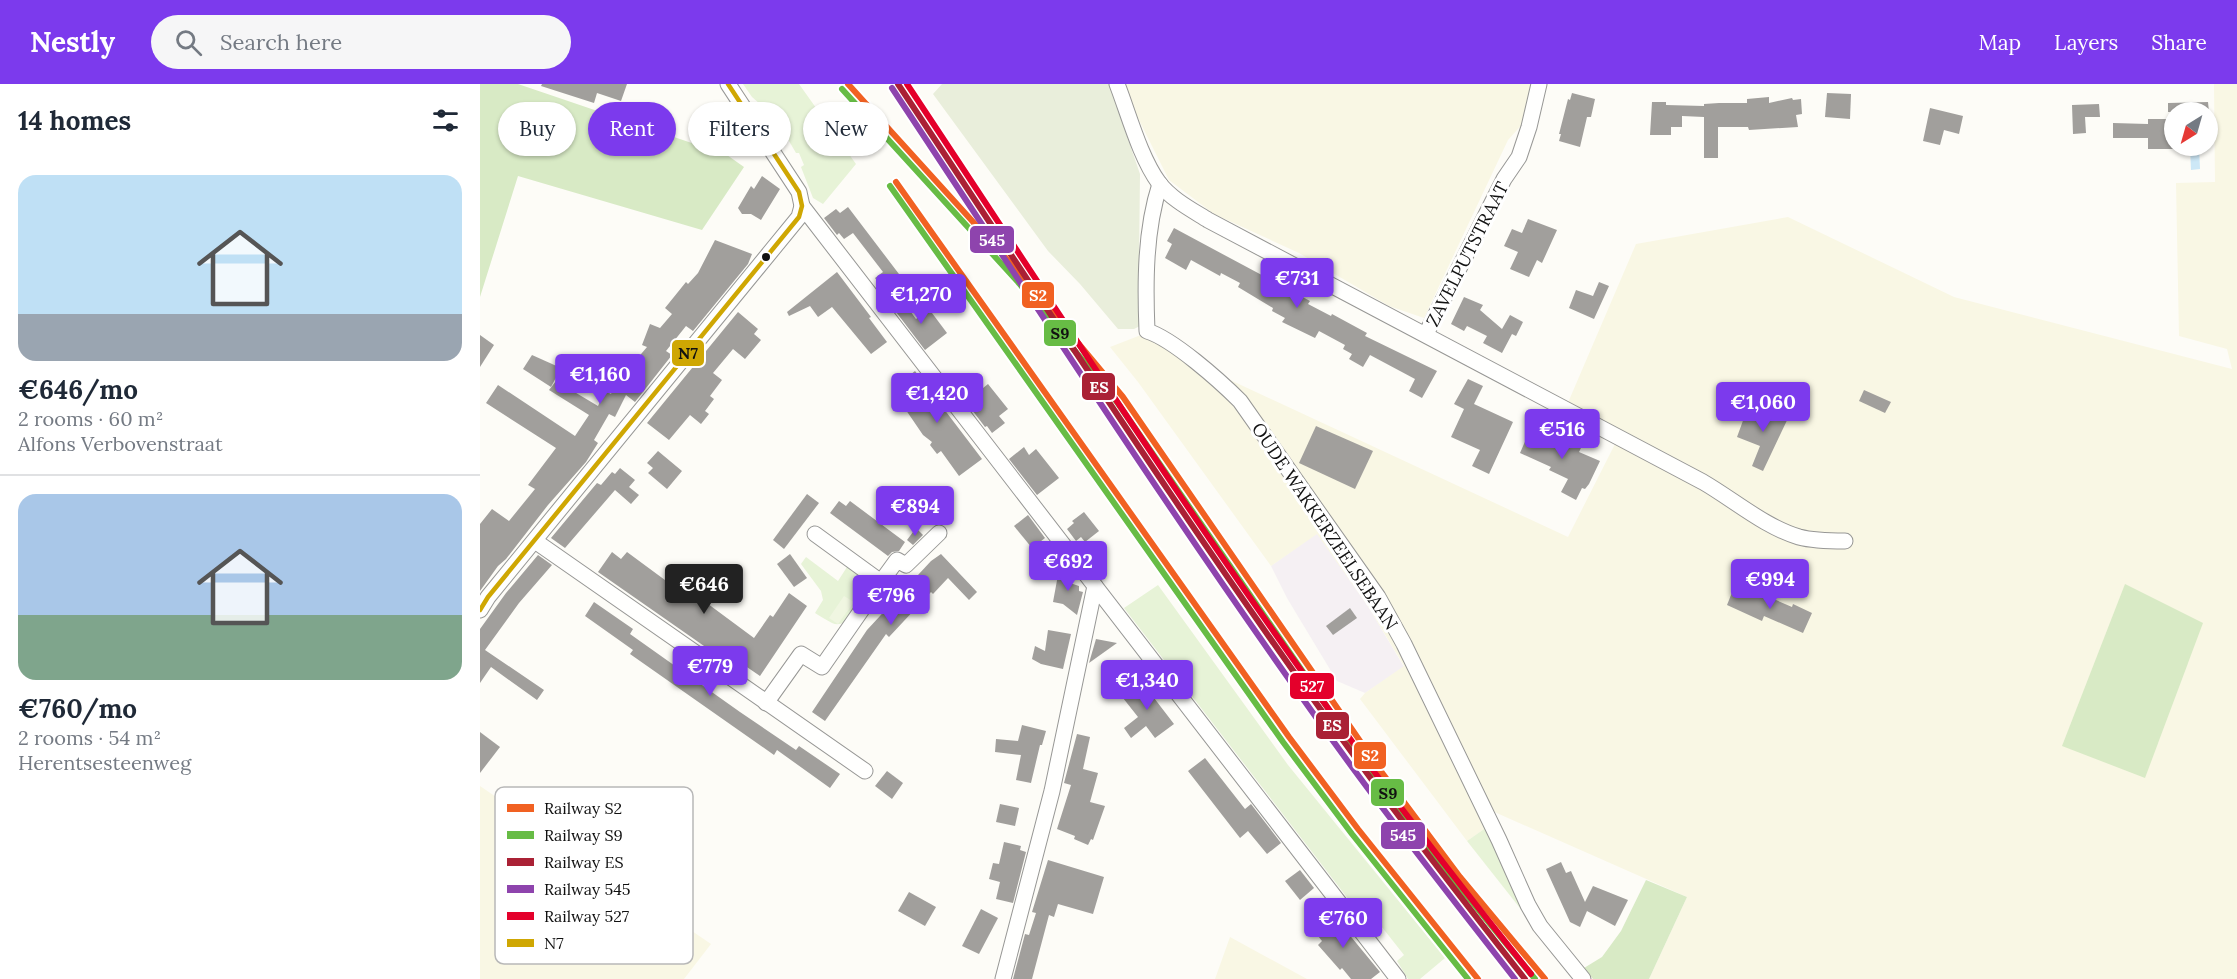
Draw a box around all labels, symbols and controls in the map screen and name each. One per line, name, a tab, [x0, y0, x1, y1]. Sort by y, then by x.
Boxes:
search box	[151, 15, 571, 69]
text: Nestly	[30, 24, 115, 60]
icon: search	[172, 26, 205, 59]
text: Search here	[220, 28, 342, 56]
text: Map	[1978, 29, 2021, 56]
text: Layers	[2054, 29, 2118, 56]
text: Share	[2151, 29, 2207, 56]
chip: Buy	[498, 102, 576, 156]
chip: Rent	[588, 102, 676, 156]
chip: Filters	[688, 102, 791, 156]
chip: New	[803, 102, 889, 156]
north arrow	[2164, 102, 2218, 156]
map controls	[2164, 102, 2218, 156]
text: 14 homes	[18, 104, 131, 137]
icon: filters	[429, 104, 462, 137]
street label: ZAVELPUTSTRAAT	[1421, 177, 1514, 330]
icon: home	[186, 214, 294, 322]
line badge: 545	[969, 225, 1015, 254]
text: 545	[979, 230, 1005, 250]
unlabelled marker	[760, 251, 772, 263]
pin: €731	[1261, 258, 1333, 309]
text: €731	[1275, 265, 1319, 290]
pin: €1,270	[872, 274, 970, 325]
text: €1,270	[890, 281, 952, 306]
line badge: S2	[1021, 281, 1055, 309]
text: S2	[1029, 285, 1047, 305]
line badge: S9	[1043, 319, 1077, 347]
text: S9	[1051, 323, 1069, 343]
line badge: N7	[671, 339, 705, 367]
text: N7	[678, 343, 698, 363]
pin: €1,160	[551, 354, 649, 405]
text: €1,160	[569, 361, 631, 386]
line badge: ES	[1081, 372, 1116, 401]
text: €646/mo	[18, 373, 138, 406]
pin: €1,420	[888, 373, 986, 424]
text: ES	[1089, 377, 1109, 397]
text: €1,420	[905, 380, 969, 405]
pin: €1,060	[1714, 382, 1812, 433]
text: €1,060	[1730, 389, 1796, 414]
text: 2 rooms · 60 m²	[18, 406, 163, 431]
pin: €516	[1526, 409, 1598, 460]
text: €516	[1539, 416, 1585, 441]
street label: OUDE WAKKERZEELSEBAAN	[1247, 418, 1403, 634]
text: Alfons Verbovenstraat	[18, 431, 223, 456]
pin: €894	[879, 486, 951, 537]
text: €894	[890, 493, 940, 518]
icon: home	[186, 533, 294, 641]
pin: €692	[1032, 541, 1104, 592]
text: €692	[1043, 548, 1093, 573]
pin: €994	[1734, 559, 1806, 610]
pin: €646	[668, 564, 740, 615]
text: €994	[1745, 566, 1795, 591]
text: €646	[679, 571, 729, 596]
pin: €796	[855, 575, 927, 626]
text: €796	[867, 582, 915, 607]
pin: €779	[674, 646, 746, 697]
text: €779	[687, 653, 733, 678]
pin: €1,340	[1098, 660, 1196, 711]
text: €1,340	[1115, 667, 1179, 692]
line badge: 527	[1289, 672, 1335, 700]
text: 527	[1300, 676, 1325, 696]
text: €760/mo	[18, 692, 137, 725]
line badge: ES	[1315, 711, 1350, 740]
text: ES	[1322, 715, 1342, 735]
text: 2 rooms · 54 m²	[18, 725, 161, 750]
line badge: S2	[1353, 741, 1387, 770]
text: S2	[1361, 745, 1379, 765]
text: Herentsesteenweg	[18, 750, 191, 775]
line badge: S9	[1370, 778, 1405, 807]
text: S9	[1379, 783, 1397, 803]
legend	[495, 787, 693, 964]
text: Railway S2	[544, 798, 622, 818]
line badge: 545	[1380, 821, 1426, 850]
text: Railway S9	[544, 825, 623, 845]
text: 545	[1390, 825, 1416, 845]
text: Railway ES	[544, 852, 624, 872]
text: Railway 545	[544, 879, 631, 899]
pin: €760	[1307, 898, 1379, 949]
text: €760	[1318, 905, 1368, 930]
text: Railway 527	[544, 906, 630, 926]
text: N7	[544, 933, 564, 953]

